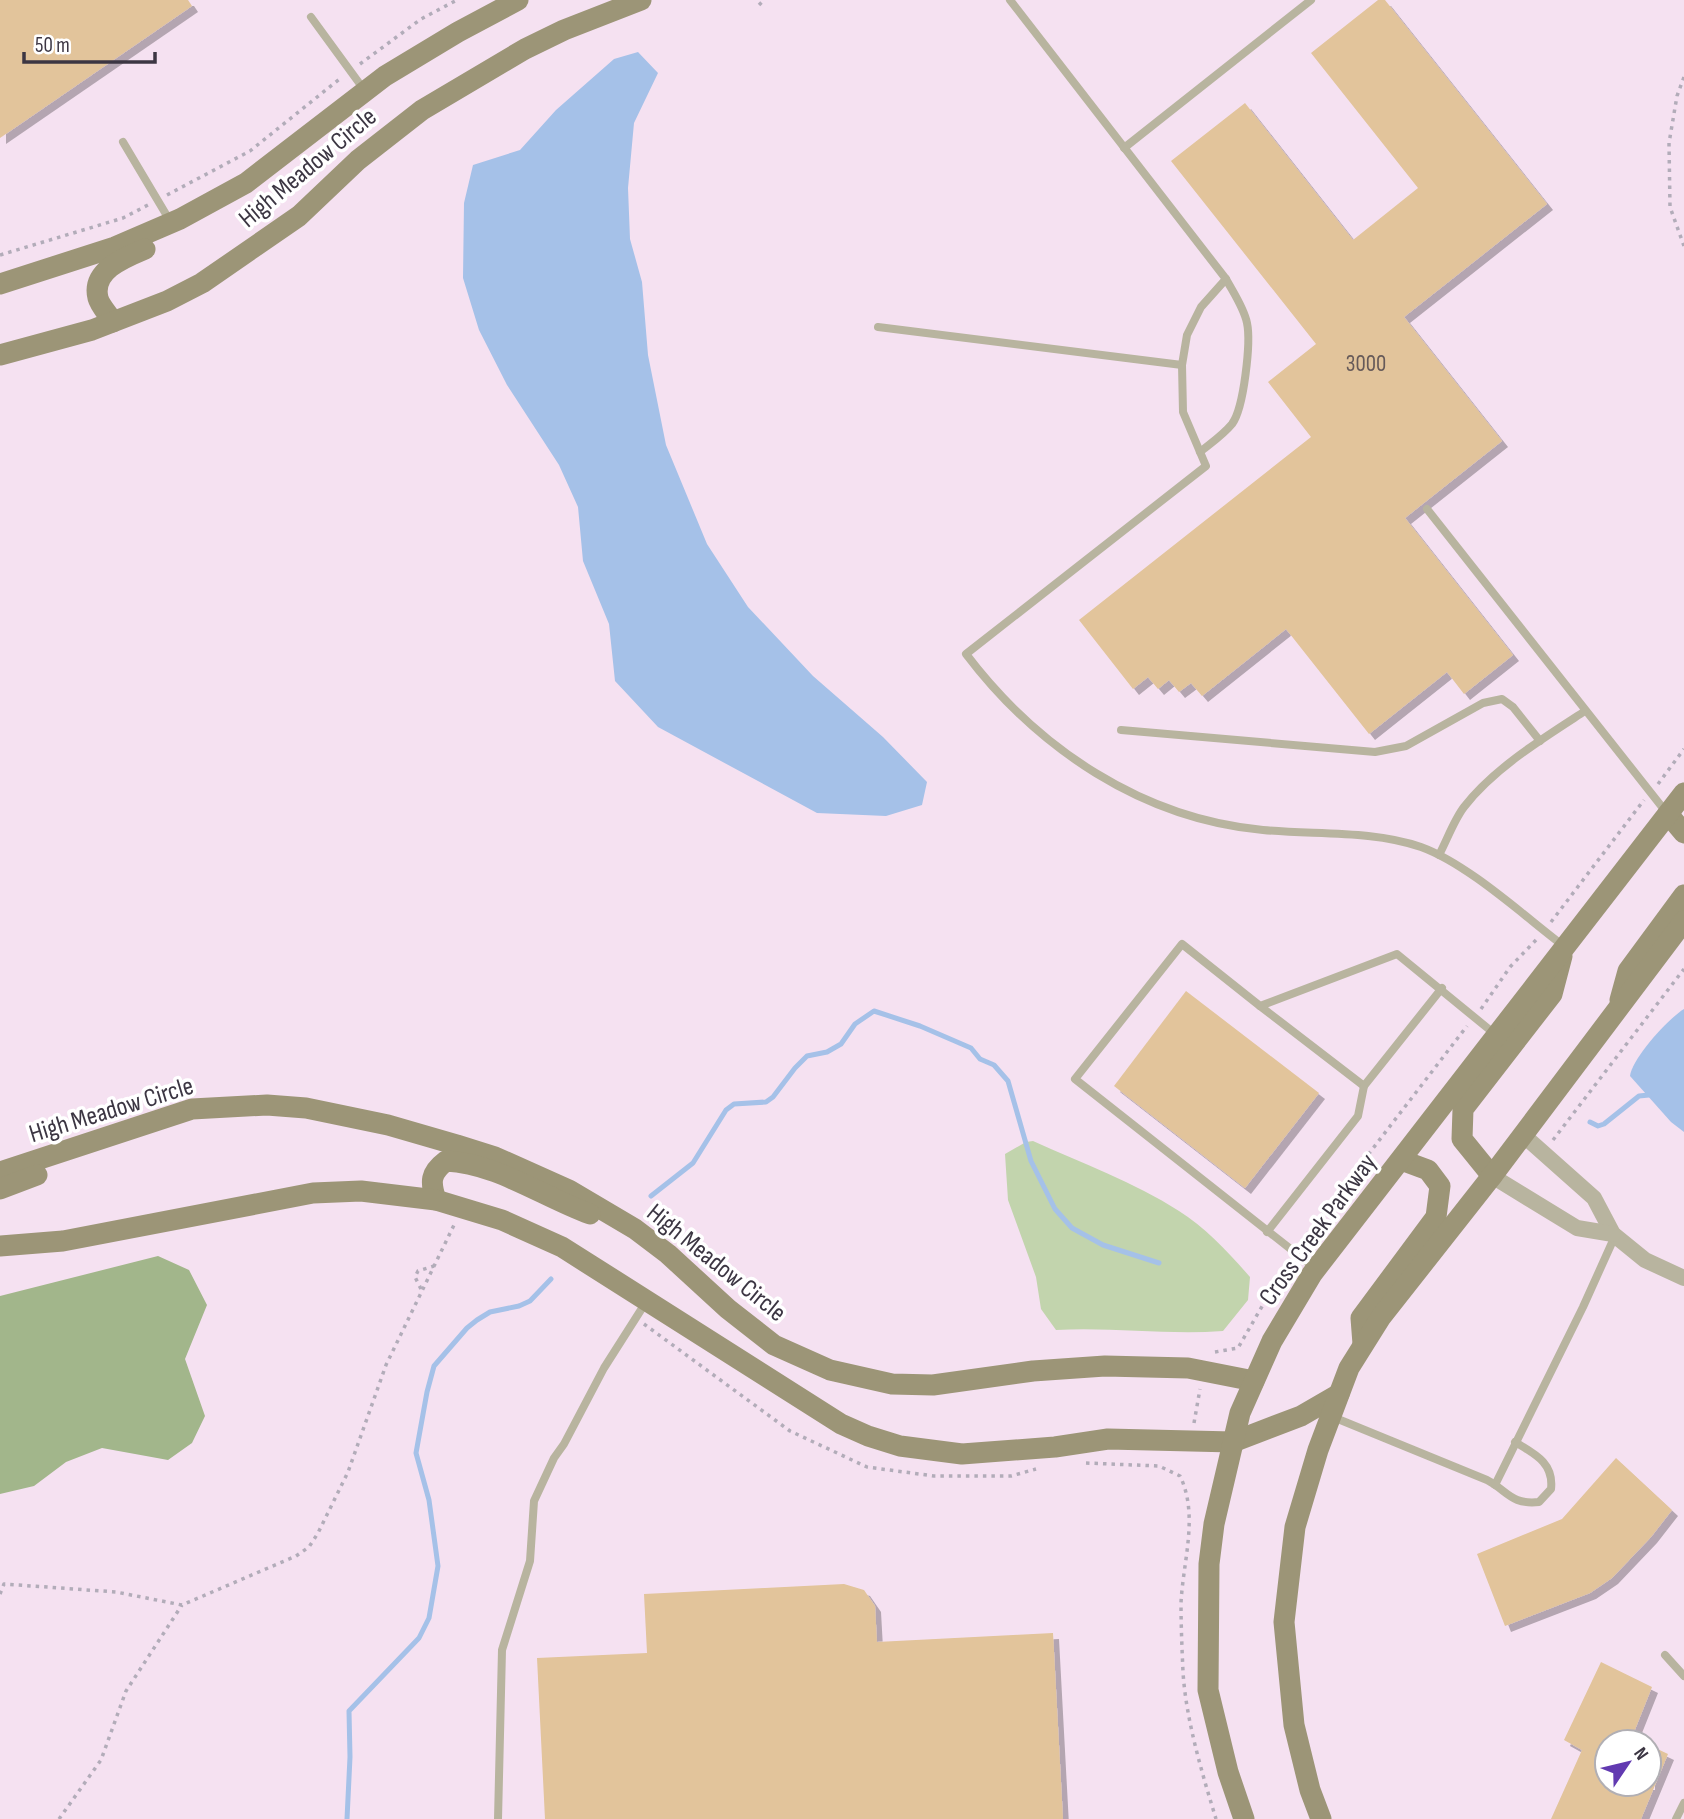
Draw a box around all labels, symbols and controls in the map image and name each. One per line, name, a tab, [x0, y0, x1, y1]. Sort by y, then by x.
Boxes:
scale bar	[24, 21, 156, 65]
text: 50 m	[35, 33, 70, 58]
street label: High Meadow Circle	[233, 102, 383, 235]
house number: 3000	[1346, 350, 1386, 378]
street label: High Meadow Circle	[26, 1071, 197, 1150]
street label: Cross Creek Parkway	[1253, 1148, 1384, 1312]
street label: High Meadow Circle	[640, 1198, 792, 1329]
north arrow	[1593, 1728, 1663, 1798]
text: N	[1628, 1743, 1653, 1765]

